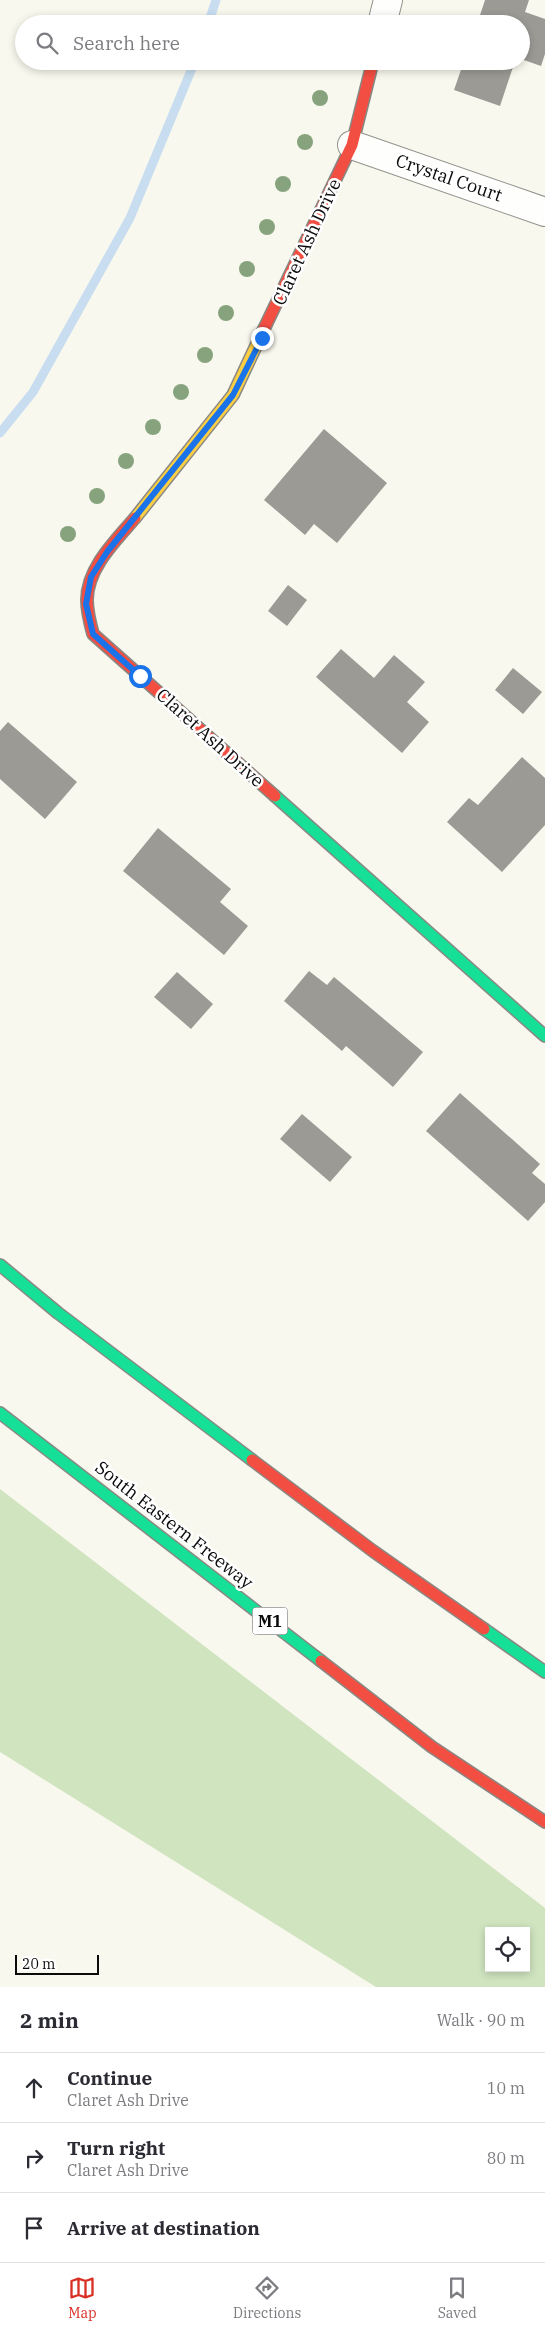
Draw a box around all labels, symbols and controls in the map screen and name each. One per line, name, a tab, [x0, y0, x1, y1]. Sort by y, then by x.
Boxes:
search box	[15, 15, 530, 70]
icon: search	[33, 29, 61, 57]
text: Search here	[73, 31, 180, 55]
street label: Crystal Court	[393, 149, 505, 206]
street label: Claret Ash Drive	[267, 175, 346, 309]
route end	[251, 327, 274, 350]
route start	[129, 665, 152, 688]
street label: Claret Ash Drive	[152, 683, 269, 792]
street label: South Eastern Freeway	[91, 1456, 258, 1594]
road number: M1	[252, 1608, 288, 1634]
map controls	[485, 1927, 530, 1972]
button: locate	[485, 1927, 530, 1972]
scale bar	[15, 1952, 99, 1975]
text: 20 m	[22, 1955, 55, 1973]
text: 2 min	[20, 2006, 79, 2034]
text: Walk · 90 m	[437, 2010, 525, 2030]
text: Continue	[67, 2066, 152, 2090]
icon: ahead	[20, 2074, 48, 2102]
text: 10 m	[487, 2078, 525, 2098]
text: Claret Ash Drive	[67, 2090, 189, 2110]
text: Turn right	[67, 2136, 165, 2160]
icon: right	[20, 2144, 48, 2172]
text: 80 m	[487, 2148, 525, 2168]
text: Claret Ash Drive	[67, 2160, 189, 2180]
icon: arrive	[20, 2214, 48, 2242]
text: Arrive at destination	[67, 2216, 260, 2240]
tab: Map	[68, 2274, 97, 2322]
tab: Directions	[233, 2274, 301, 2322]
tab: Saved	[438, 2274, 477, 2322]

